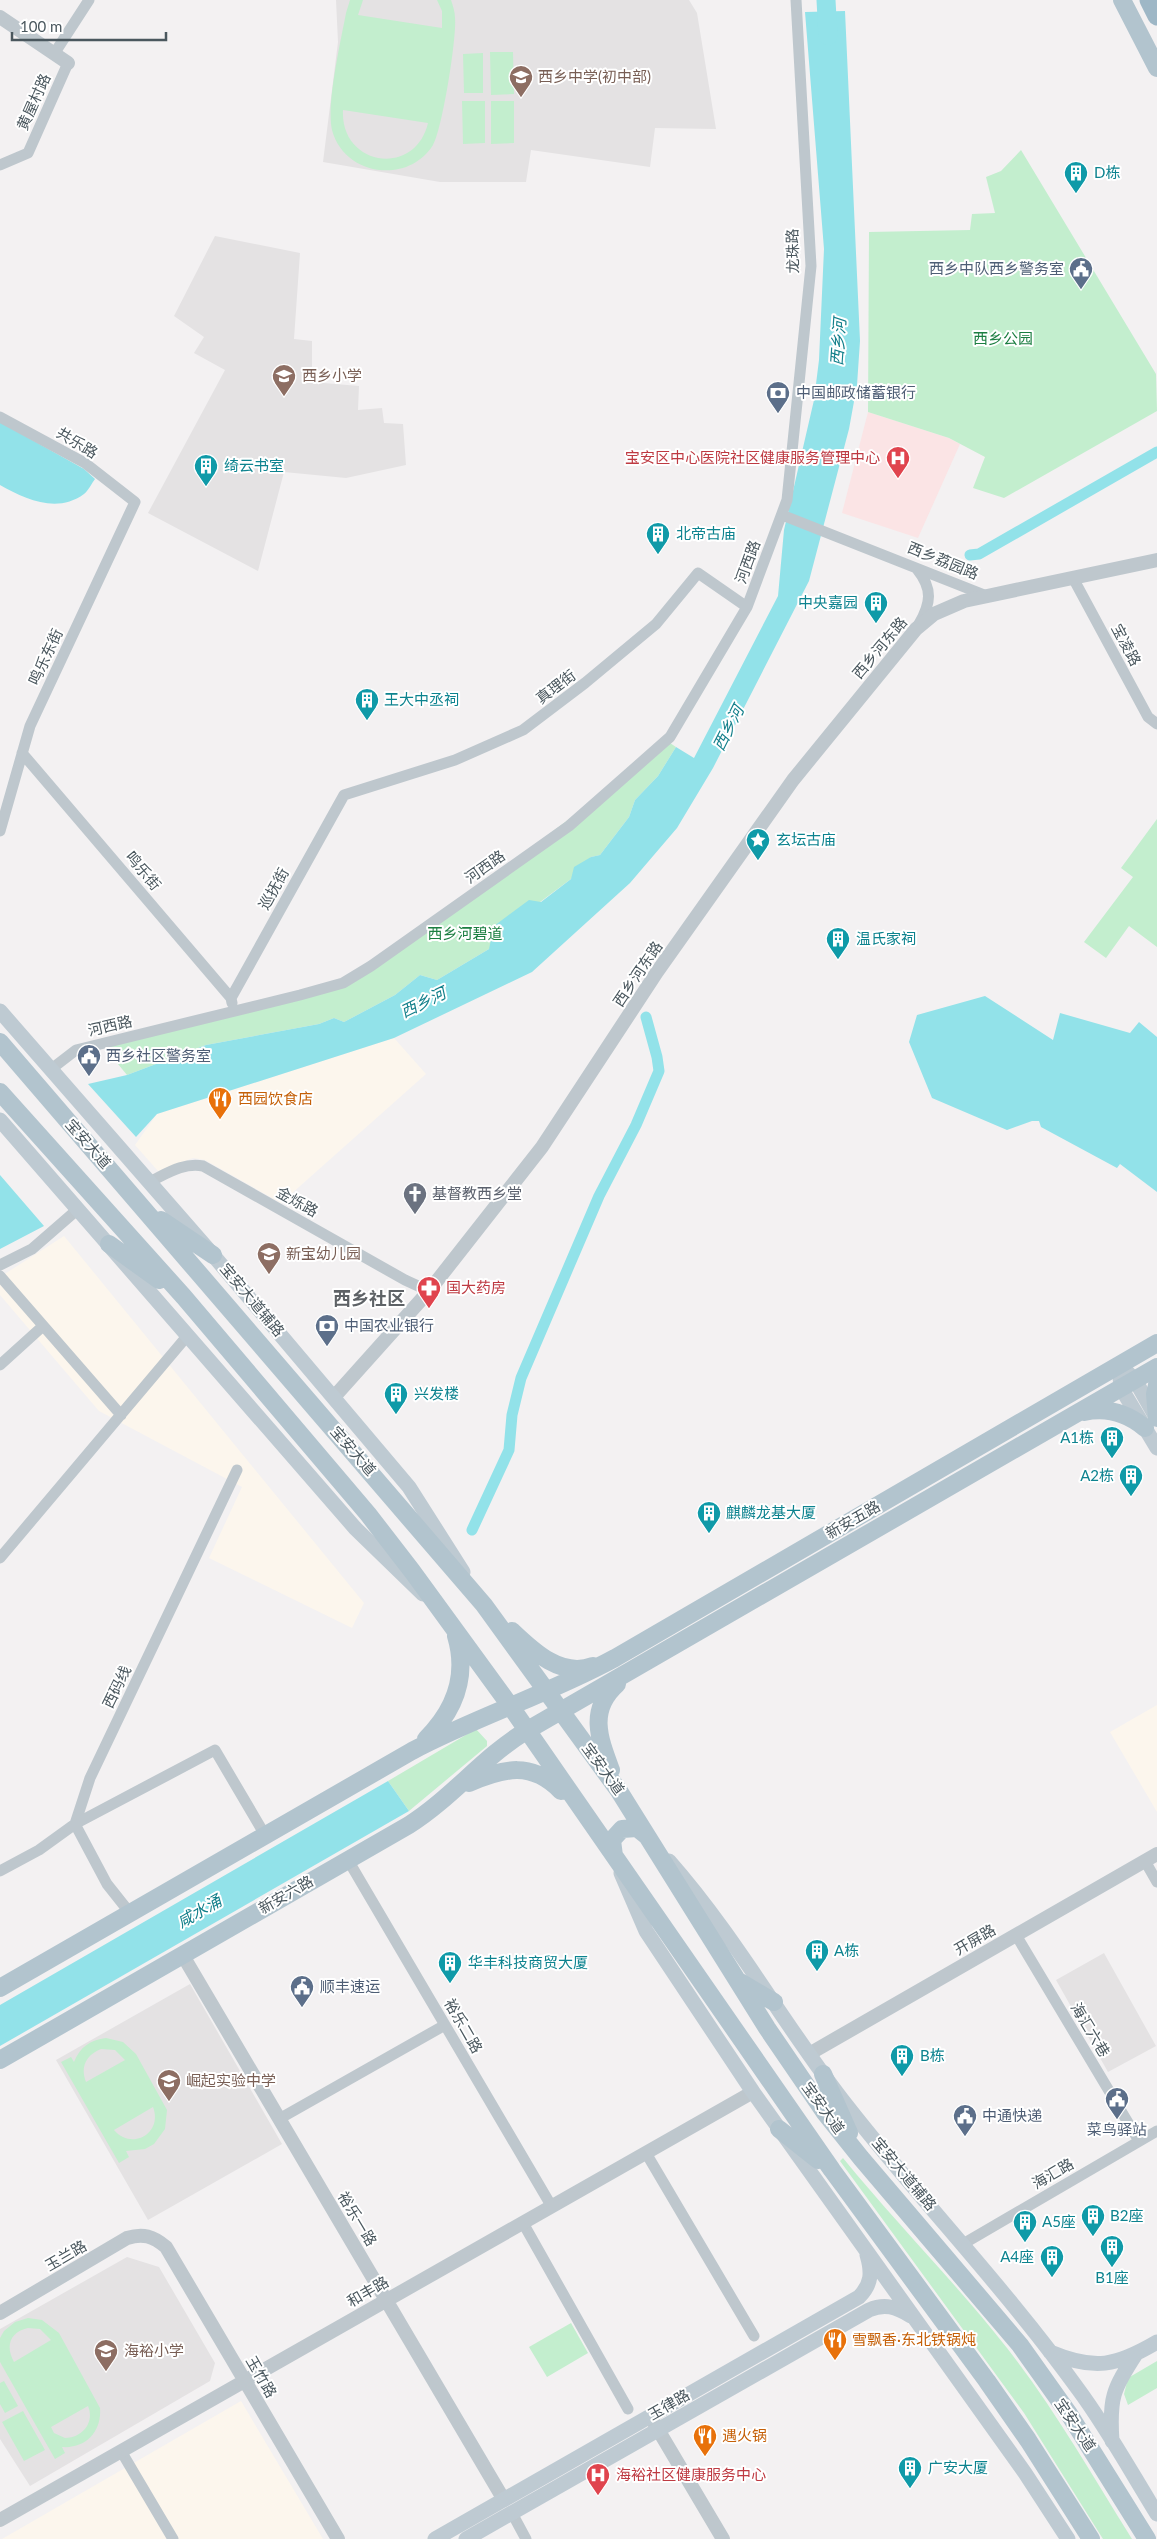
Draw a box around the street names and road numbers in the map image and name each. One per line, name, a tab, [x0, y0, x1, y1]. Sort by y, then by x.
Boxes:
street label: 黄屋村路	[13, 71, 54, 133]
street label: 龙珠路	[783, 228, 801, 274]
street label: 共乐路	[54, 423, 101, 461]
street label: 河西路	[731, 537, 763, 586]
street label: 西乡荔园路	[905, 538, 982, 582]
street label: 西乡河东路	[848, 613, 910, 682]
street label: 宝凌路	[1108, 620, 1145, 669]
street label: 鸣乐东街	[24, 626, 66, 688]
street label: 真理街	[532, 665, 579, 707]
street label: 河西路	[461, 846, 508, 886]
street label: 鸣乐街	[122, 847, 165, 893]
street label: 巡抚街	[254, 864, 292, 913]
street label: 西乡河东路	[609, 937, 666, 1010]
street label: 河西路	[86, 1011, 134, 1039]
street label: 宝安大道	[62, 1115, 115, 1172]
street label: 金烁路	[273, 1182, 322, 1220]
street label: 宝安大道辅路	[217, 1259, 289, 1340]
street label: 宝安大道	[327, 1422, 380, 1479]
street label: 新安五路	[822, 1496, 883, 1542]
street label: 西码线	[98, 1662, 134, 1711]
street label: 宝安大道	[579, 1739, 629, 1798]
street label: 新安六路	[255, 1871, 316, 1917]
street label: 开屏路	[951, 1920, 998, 1958]
street label: 裕乐二路	[441, 1995, 487, 2056]
street label: 海汇六巷	[1068, 1999, 1114, 2060]
street label: 宝安大道	[799, 2078, 849, 2137]
street label: 宝安大道辅路	[869, 2133, 941, 2214]
street label: 海汇路	[1029, 2154, 1076, 2192]
street label: 裕乐一路	[335, 2188, 381, 2249]
street label: 玉兰路	[42, 2236, 89, 2274]
street label: 和丰路	[344, 2272, 391, 2310]
street label: 玉竹路	[243, 2353, 281, 2400]
street label: 玉律路	[645, 2385, 692, 2423]
street label: 宝安大道	[1052, 2395, 1100, 2454]

